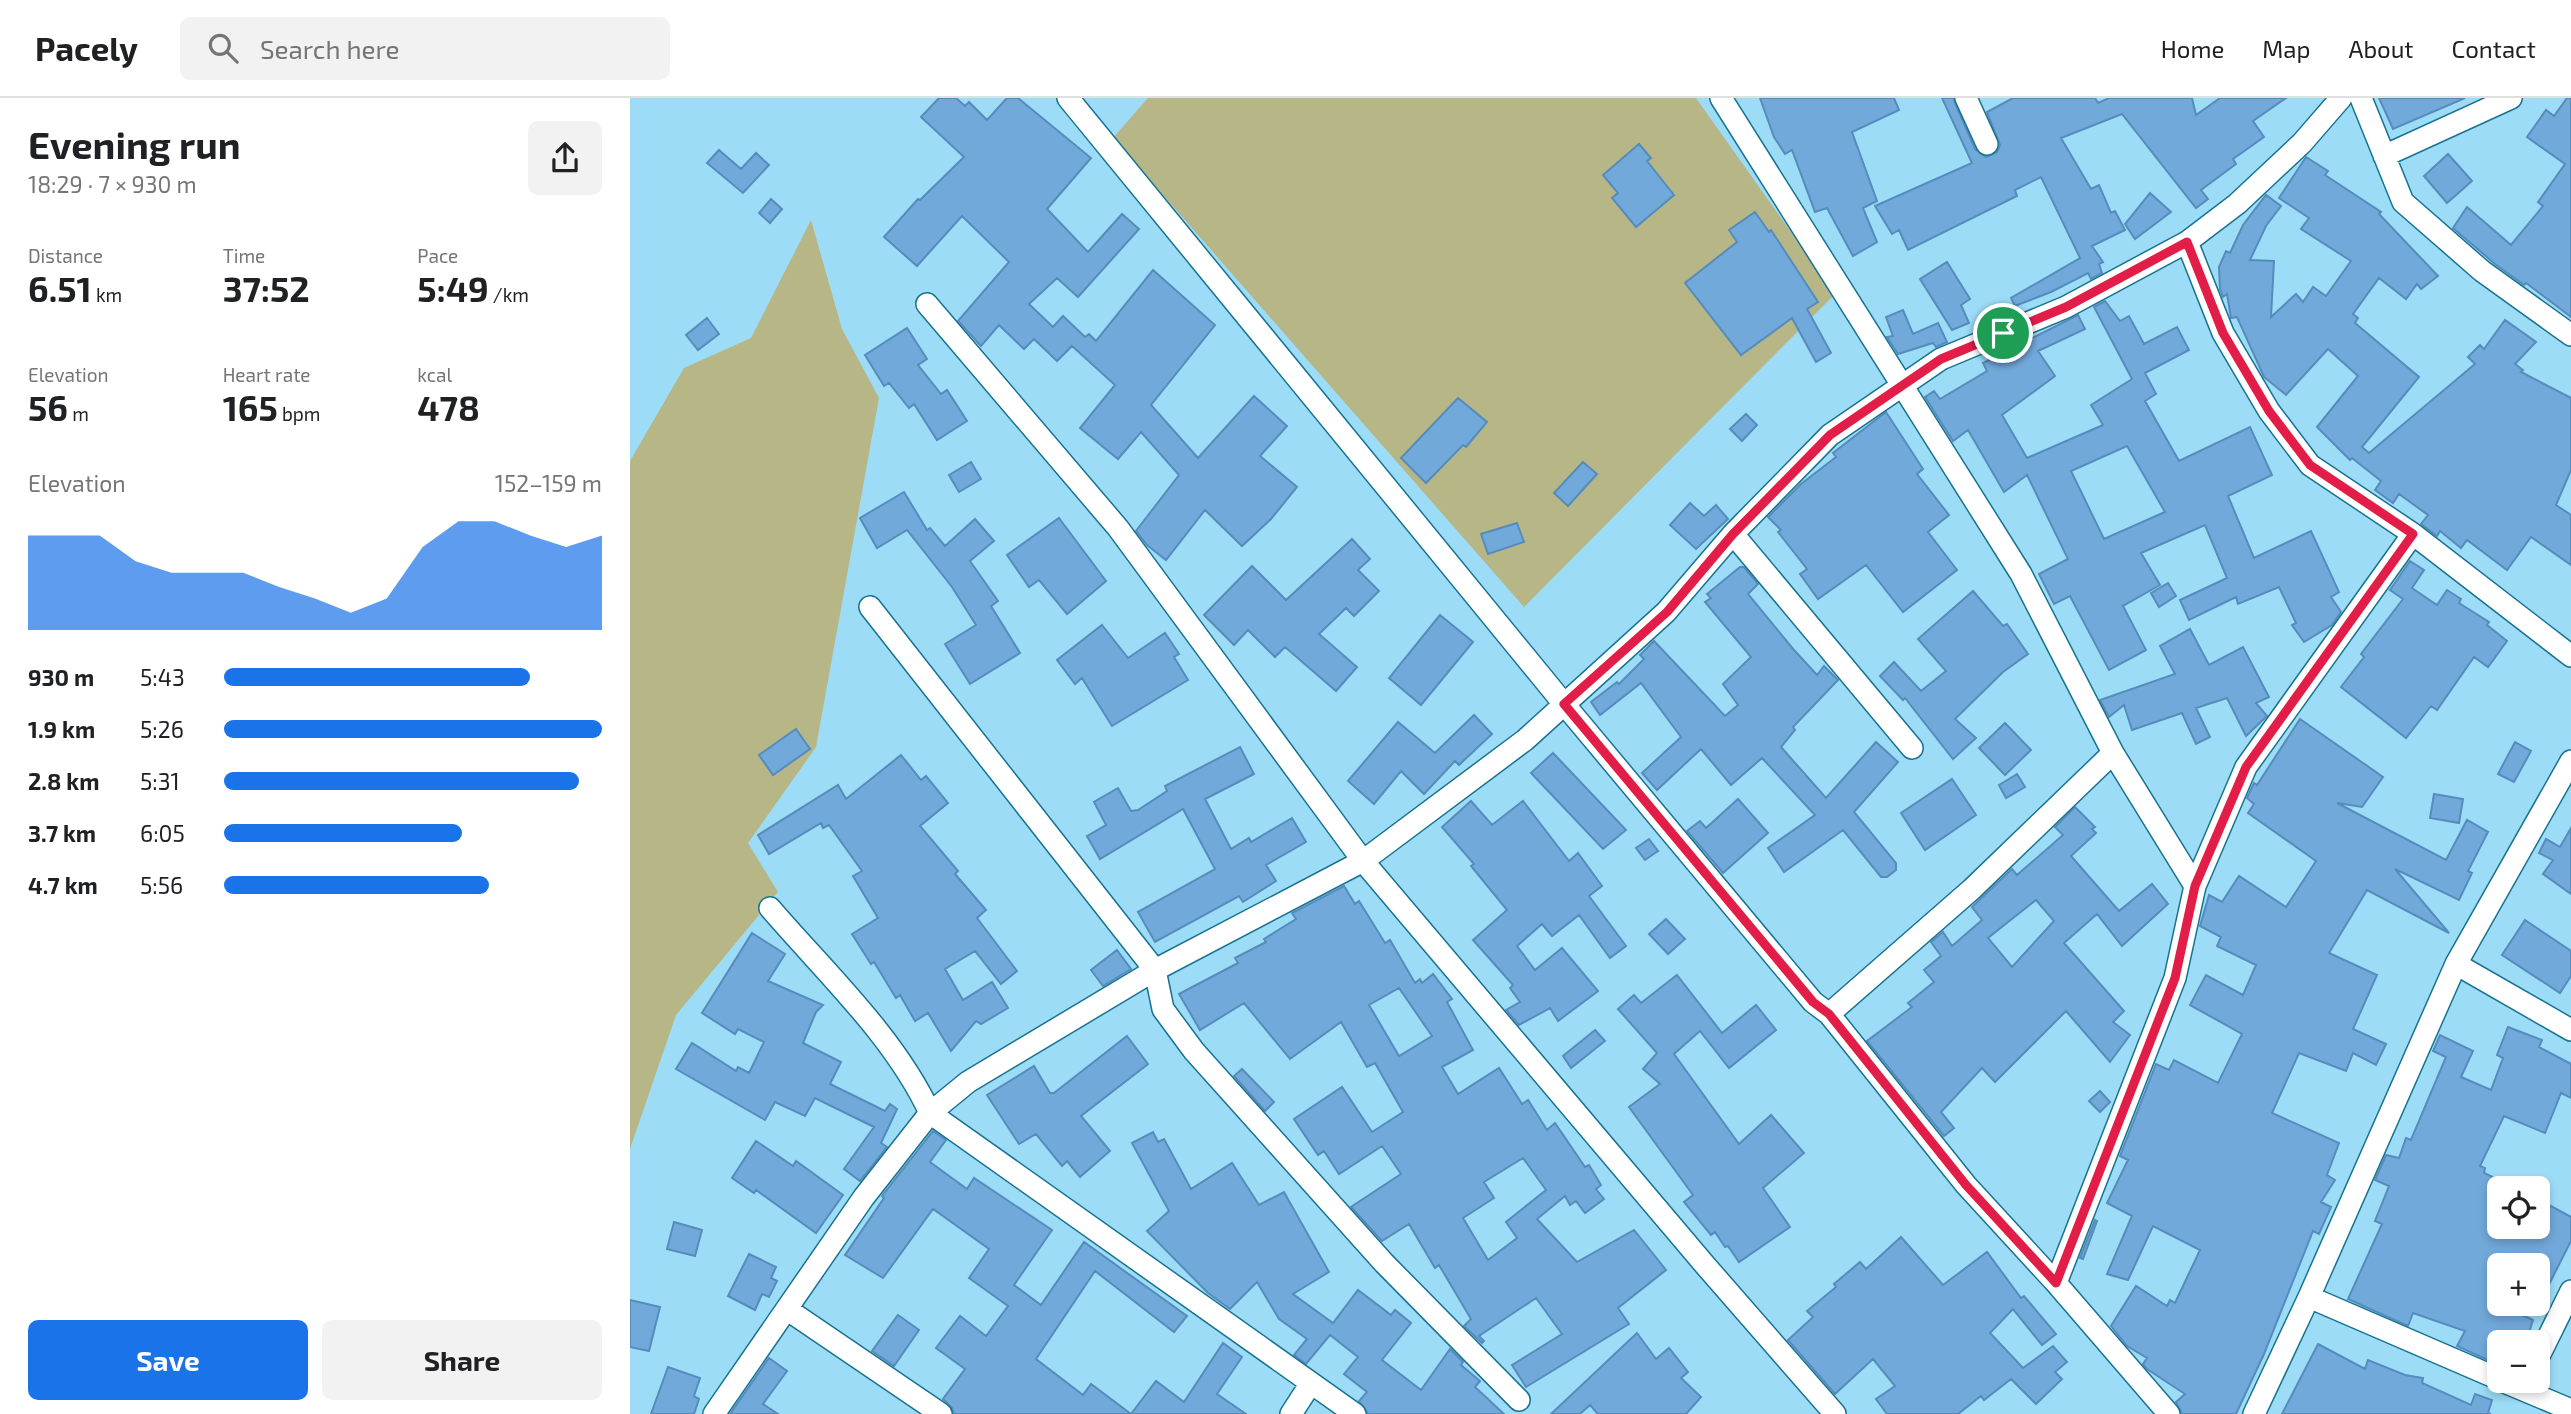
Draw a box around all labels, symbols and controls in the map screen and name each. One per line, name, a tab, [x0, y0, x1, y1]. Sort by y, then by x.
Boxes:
search box	[180, 17, 670, 80]
text: Pacely	[35, 28, 138, 68]
icon: search	[204, 29, 242, 67]
text: Search here	[260, 33, 400, 64]
text: Home	[2161, 34, 2224, 63]
text: Map	[2262, 34, 2310, 63]
text: About	[2348, 34, 2414, 63]
text: Contact	[2452, 34, 2536, 63]
text: Evening run	[28, 121, 241, 167]
button: share	[528, 121, 602, 195]
text: 18:29 · 7 × 930 m	[28, 170, 197, 198]
text: Distance	[28, 244, 103, 267]
text: Time	[223, 244, 265, 267]
text: Pace	[417, 244, 458, 267]
text: 6.51	[28, 267, 92, 309]
text: 37:52	[223, 267, 310, 309]
text: 5:49	[417, 267, 489, 309]
text: km	[92, 283, 122, 306]
text: /km	[489, 283, 529, 306]
pin	[1973, 303, 2033, 363]
icon: arrive	[1984, 314, 2022, 352]
text: Elevation	[28, 363, 109, 386]
text: Heart rate	[223, 363, 311, 386]
text: kcal	[417, 363, 452, 386]
text: 56	[28, 386, 68, 428]
text: 165	[223, 386, 278, 428]
text: 478	[417, 386, 480, 428]
text: m	[68, 402, 89, 425]
text: bpm	[278, 402, 320, 425]
text: Elevation	[28, 469, 126, 497]
text: 152–159 m	[495, 469, 602, 497]
text: 930 m	[28, 663, 94, 691]
text: 5:43	[140, 663, 185, 691]
text: 1.9 km	[28, 715, 95, 743]
text: 5:26	[140, 715, 184, 743]
text: 2.8 km	[28, 767, 99, 795]
text: 5:31	[140, 767, 180, 795]
text: 3.7 km	[28, 819, 96, 847]
text: 6:05	[140, 819, 185, 847]
text: 4.7 km	[28, 871, 98, 899]
text: 5:56	[140, 871, 183, 899]
map controls	[2487, 1176, 2550, 1393]
button: locate	[2487, 1176, 2550, 1239]
button: +	[2487, 1253, 2550, 1316]
button: Save	[28, 1320, 308, 1400]
button: Share	[322, 1320, 602, 1400]
button: −	[2487, 1330, 2550, 1393]

